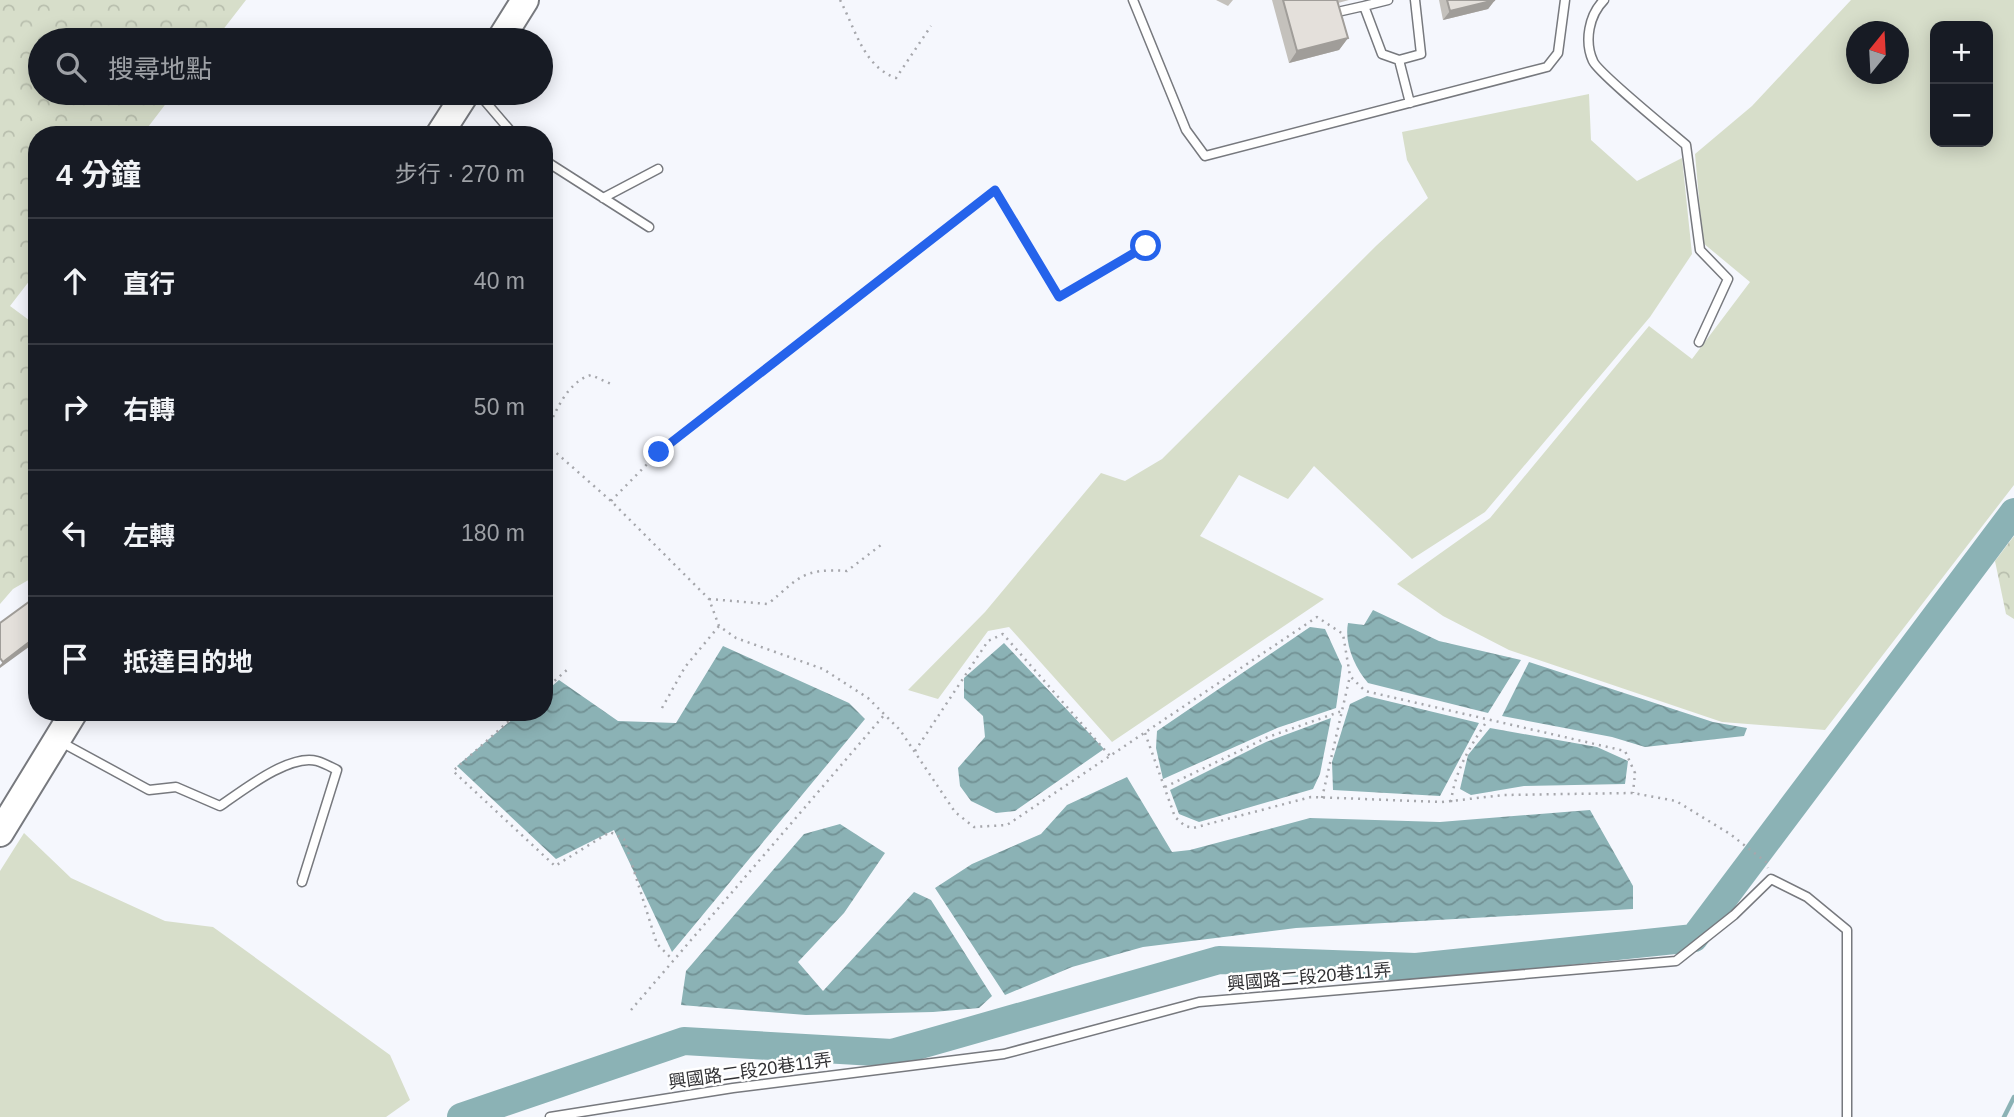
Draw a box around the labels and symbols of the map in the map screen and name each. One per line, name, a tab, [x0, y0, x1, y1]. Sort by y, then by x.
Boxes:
north arrow	[1846, 21, 1909, 84]
route start	[1130, 230, 1161, 261]
route end	[643, 436, 674, 467]
street label: 興國路二段20巷11弄	[1226, 960, 1392, 994]
street label: 興國路二段20巷11弄	[667, 1050, 833, 1092]

